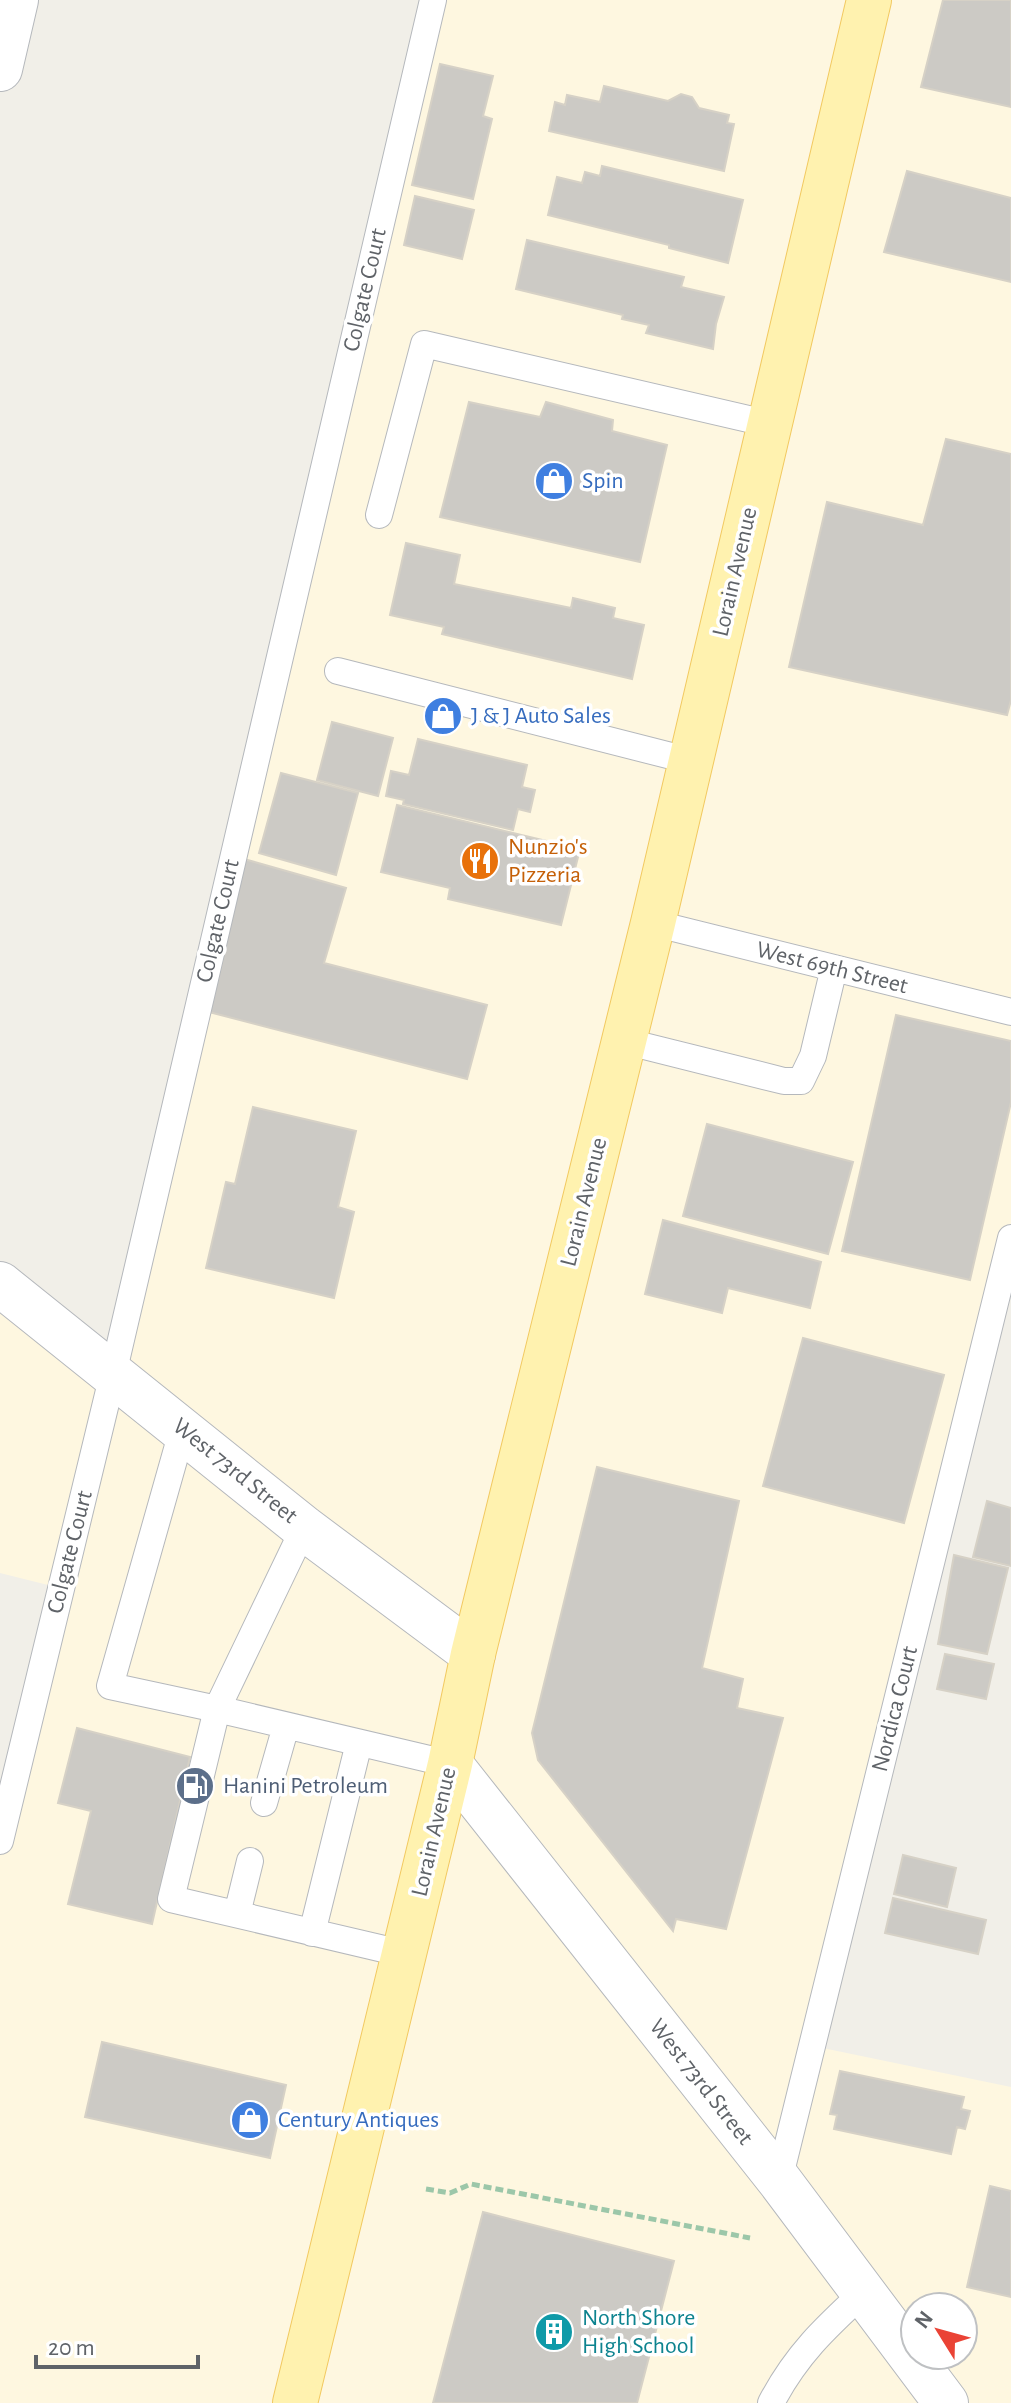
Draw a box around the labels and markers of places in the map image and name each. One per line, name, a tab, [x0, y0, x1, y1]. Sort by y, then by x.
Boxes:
shop icon: Spin	[533, 460, 575, 502]
place label: Spin	[582, 469, 624, 493]
shop icon: J & J Auto Sales	[422, 695, 464, 737]
place label: J & J Auto Sales	[471, 704, 611, 728]
place label: Nunzio's Pizzeria	[508, 835, 588, 887]
restaurant icon: Nunzio's Pizzeria	[459, 840, 501, 882]
fuel station icon: Hanini Petroleum	[174, 1765, 216, 1807]
place label: Hanini Petroleum	[223, 1774, 388, 1798]
shop icon: Century Antiques	[229, 2099, 271, 2141]
place label: Century Antiques	[278, 2108, 439, 2132]
place label: North Shore High School	[582, 2306, 695, 2358]
building icon: North Shore High School	[533, 2311, 575, 2353]

